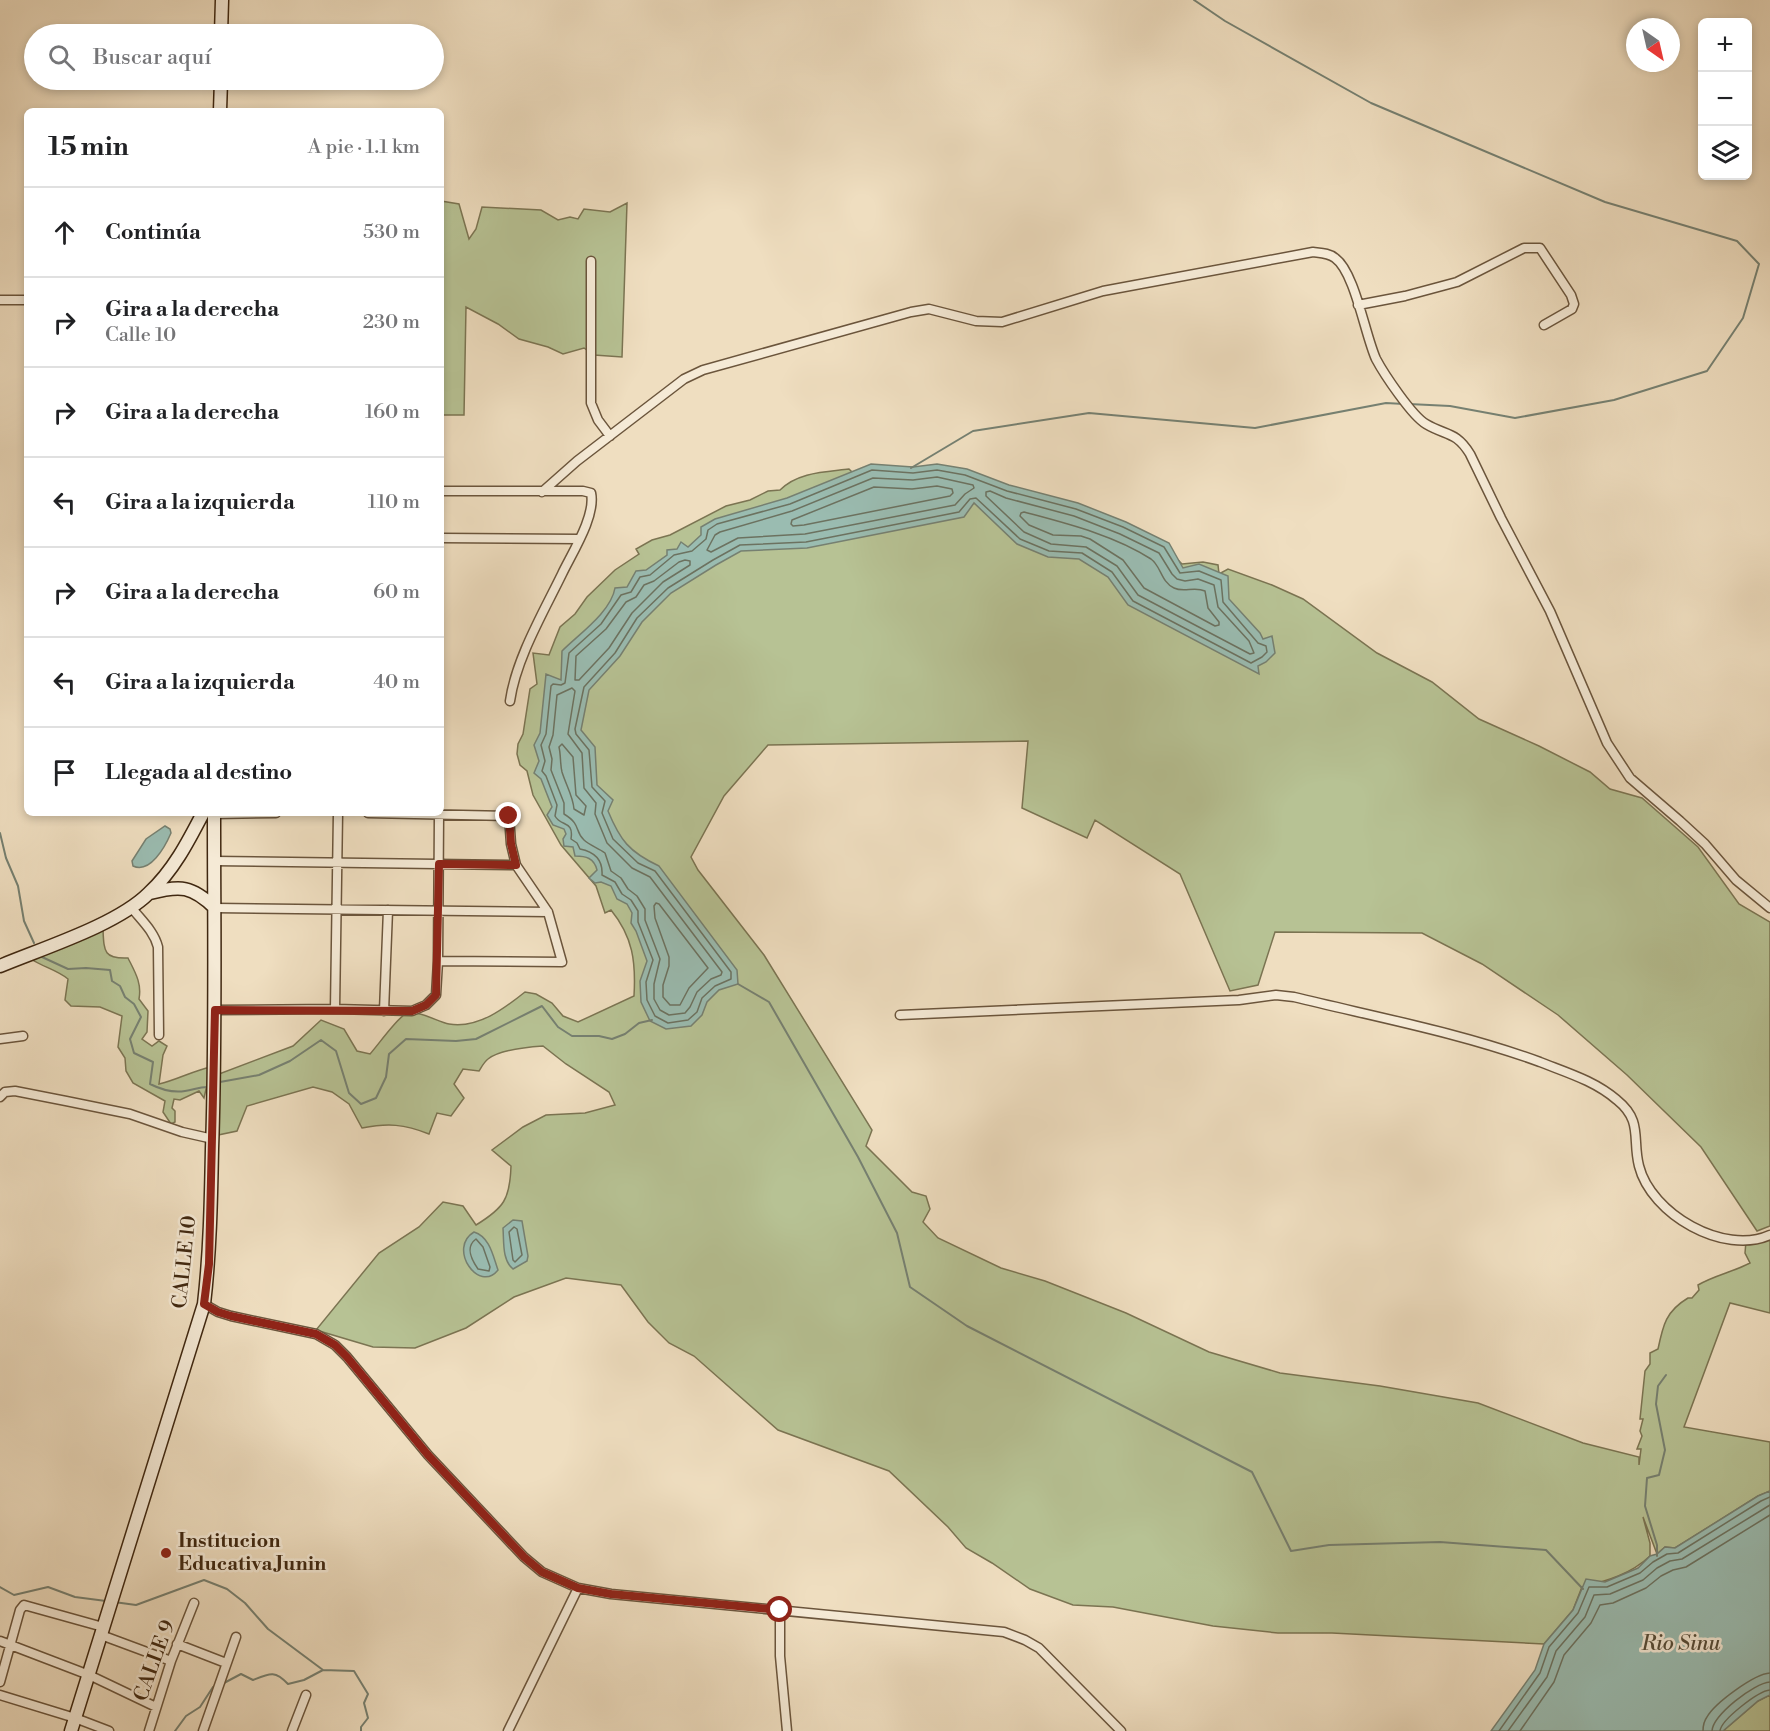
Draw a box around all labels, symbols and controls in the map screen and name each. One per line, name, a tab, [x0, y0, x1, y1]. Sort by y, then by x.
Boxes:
north arrow	[1626, 18, 1680, 72]
map controls	[1698, 18, 1752, 180]
button: +	[1698, 18, 1752, 72]
search box	[24, 24, 444, 90]
icon: search	[45, 41, 78, 74]
text: Buscar aquí	[93, 44, 211, 71]
button: −	[1698, 72, 1752, 126]
button: layers	[1698, 126, 1752, 180]
text: 15 min	[48, 131, 129, 163]
text: A pie · 1.1 km	[308, 135, 420, 160]
icon: ahead	[48, 216, 81, 249]
text: Continúa	[105, 219, 201, 246]
text: 530 m	[363, 220, 420, 245]
text: Gira a la derecha	[105, 296, 279, 323]
icon: right	[48, 306, 81, 339]
text: 230 m	[363, 310, 420, 335]
text: Calle 10	[105, 323, 176, 348]
icon: right	[48, 396, 81, 429]
text: Gira a la derecha	[105, 399, 279, 426]
text: 160 m	[365, 400, 420, 425]
icon: left	[48, 486, 81, 519]
text: Gira a la izquierda	[105, 489, 295, 516]
text: 110 m	[368, 490, 420, 515]
icon: right	[48, 576, 81, 609]
text: Gira a la derecha	[105, 579, 279, 606]
text: 60 m	[373, 580, 420, 605]
icon: left	[48, 666, 81, 699]
text: Gira a la izquierda	[105, 669, 295, 696]
text: 40 m	[373, 670, 420, 695]
icon: arrive	[48, 756, 81, 789]
text: Llegada al destino	[105, 759, 292, 786]
route end	[495, 802, 521, 828]
street label: CALLE 10	[168, 1214, 202, 1310]
place label: Institucion Educativa Junin	[178, 1529, 327, 1577]
marker: Institucion Educativa Junin	[159, 1546, 173, 1560]
route start	[766, 1596, 792, 1622]
street label: CALLE 9	[129, 1617, 181, 1705]
water label: Rio Sinu	[1640, 1631, 1721, 1657]

